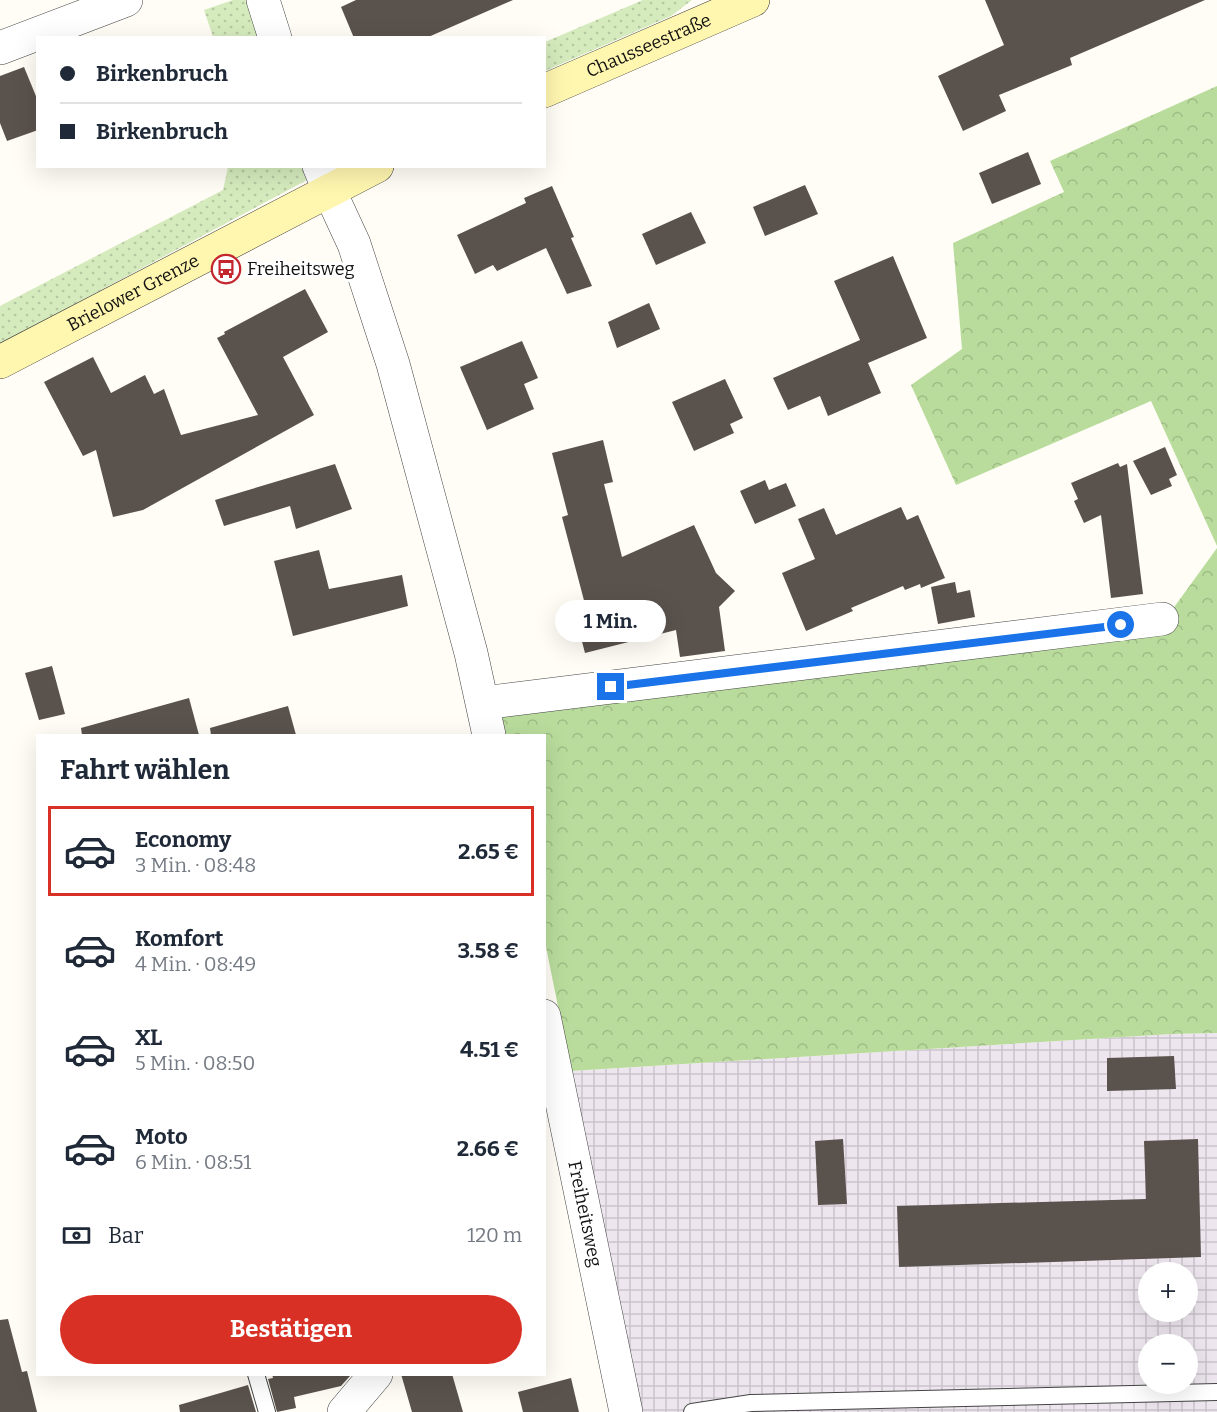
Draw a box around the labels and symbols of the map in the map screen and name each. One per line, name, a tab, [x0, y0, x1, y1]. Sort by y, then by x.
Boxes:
street label: Chausseestraße	[583, 9, 714, 82]
street label: Brielower Grenze	[63, 249, 203, 336]
bus stop icon: Freiheitsweg	[210, 253, 242, 285]
place label: Freiheitsweg	[247, 258, 355, 280]
callout: 1 Min.	[556, 600, 666, 642]
route start	[1107, 611, 1134, 638]
route end	[597, 673, 624, 700]
street label: Freiheitsweg	[563, 1159, 607, 1269]

